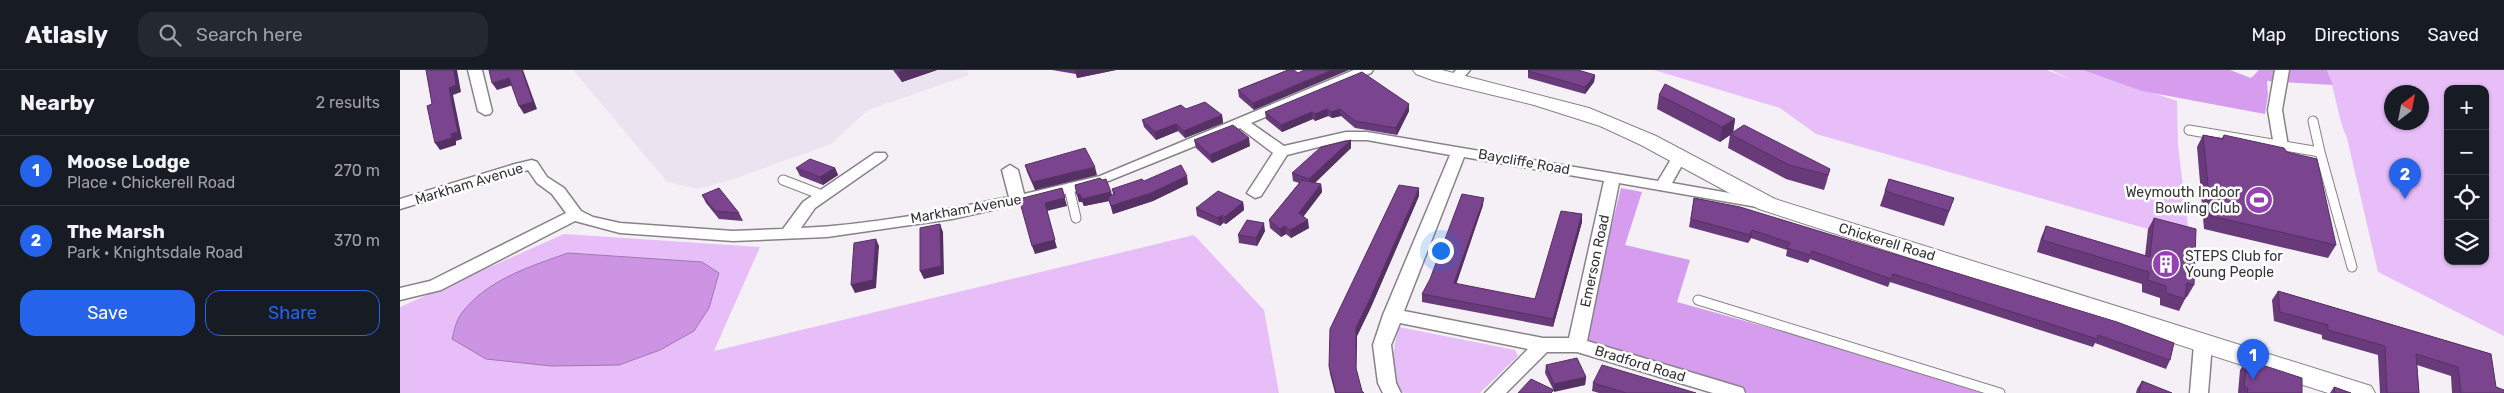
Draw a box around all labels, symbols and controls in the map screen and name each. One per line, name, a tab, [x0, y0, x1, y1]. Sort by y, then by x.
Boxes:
search box	[138, 12, 488, 57]
text: Atlasly	[25, 21, 108, 49]
icon: search	[156, 21, 184, 49]
text: Search here	[196, 23, 303, 46]
text: Map	[2251, 24, 2286, 46]
text: Directions	[2314, 24, 2400, 46]
text: Saved	[2428, 24, 2479, 46]
north arrow	[2384, 85, 2429, 130]
map controls	[2444, 85, 2489, 265]
button: +	[2444, 85, 2489, 130]
text: Nearby	[20, 90, 95, 115]
text: 2 results	[316, 93, 380, 112]
button: −	[2444, 130, 2489, 175]
street label: Baycliffe Road	[1477, 146, 1571, 178]
text: Moose Lodge	[67, 150, 190, 173]
pin: 2	[2389, 158, 2421, 199]
street label: Markham Avenue	[413, 159, 525, 209]
text: 1	[32, 161, 40, 180]
text: 270 m	[334, 161, 380, 180]
text: Place · Chickerell Road	[67, 173, 235, 192]
button: locate	[2444, 175, 2489, 220]
place label: Weymouth Indoor Bowling Club	[2125, 184, 2241, 217]
sports icon: Weymouth Indoor Bowling Club	[2244, 185, 2274, 215]
street label: Markham Avenue	[909, 191, 1023, 227]
street label: Emerson Road	[1577, 213, 1613, 309]
street label: Chickerell Road	[1837, 219, 1937, 265]
text: The Marsh	[67, 220, 165, 243]
button: layers	[2444, 220, 2489, 265]
text: 2	[31, 231, 41, 250]
text: 370 m	[334, 231, 380, 250]
your location	[1428, 238, 1454, 264]
text: Park · Knightsdale Road	[67, 243, 243, 262]
place label: STEPS Club for Young People	[2185, 248, 2283, 281]
building icon: STEPS Club for Young People	[2151, 249, 2181, 279]
button: Save	[20, 290, 195, 336]
button: Share	[205, 290, 380, 336]
pin: 1	[2237, 339, 2269, 380]
street label: Bradford Road	[1593, 342, 1687, 386]

